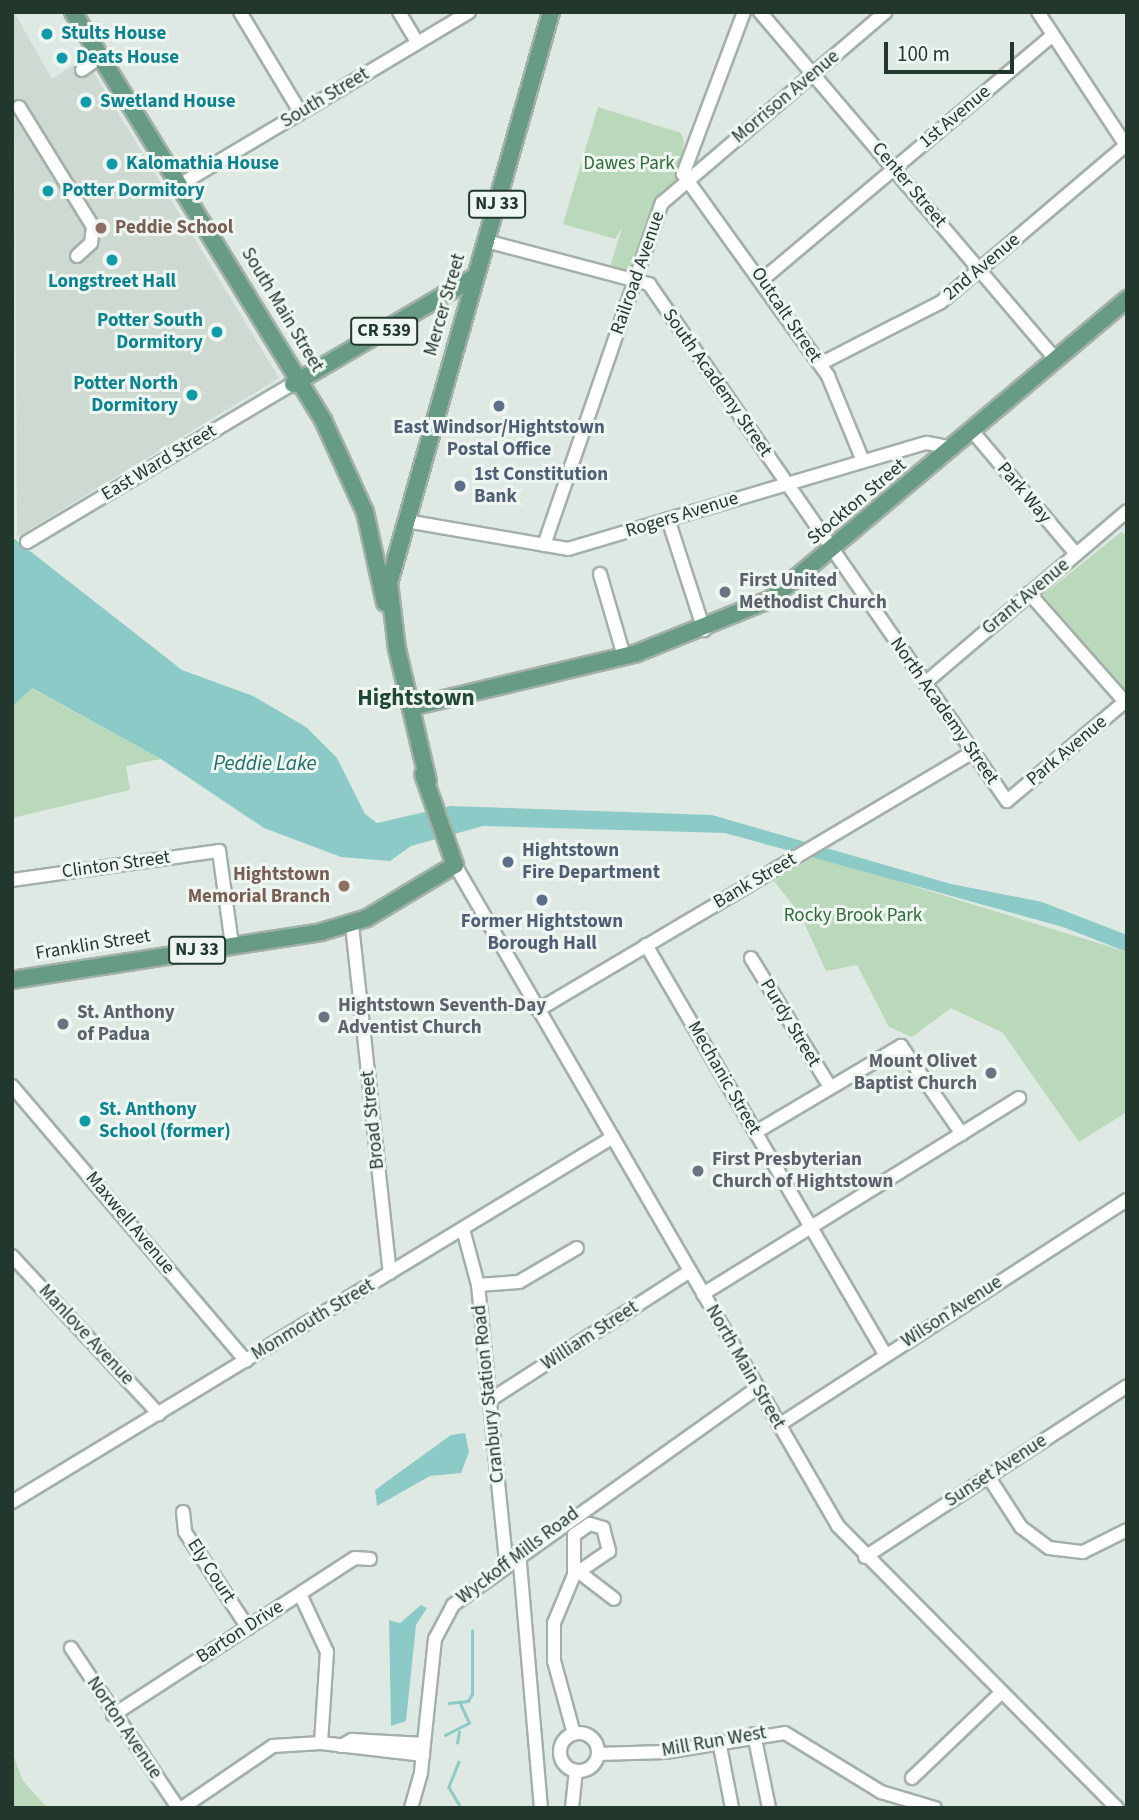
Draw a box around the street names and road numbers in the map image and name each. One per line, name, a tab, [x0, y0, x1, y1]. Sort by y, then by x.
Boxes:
street label: Morrison Avenue	[728, 46, 844, 148]
street label: South Street	[277, 63, 373, 133]
street label: 1st Avenue	[915, 81, 995, 153]
street label: Center Street	[867, 138, 951, 232]
road number: NJ 33	[467, 190, 527, 218]
street label: Railroad Avenue	[606, 208, 670, 338]
street label: 2nd Avenue	[939, 228, 1025, 306]
street label: South Main Street	[236, 244, 328, 376]
street label: Mercer Street	[420, 251, 470, 359]
street label: Outcalt Street	[746, 263, 826, 367]
street label: South Academy Street	[657, 304, 777, 462]
road number: CR 539	[349, 316, 419, 346]
street label: East Ward Street	[97, 420, 221, 506]
street label: Stockton Street	[803, 454, 911, 550]
street label: Park Way	[992, 458, 1056, 528]
street label: Rogers Avenue	[623, 487, 741, 543]
street label: Grant Avenue	[978, 554, 1074, 640]
street label: North Academy Street	[885, 633, 1003, 789]
street label: Park Avenue	[1022, 711, 1112, 791]
street label: Clinton Street	[60, 846, 172, 884]
street label: Bank Street	[709, 848, 801, 914]
street label: Franklin Street	[34, 925, 152, 965]
road number: NJ 33	[167, 936, 227, 965]
street label: Purdy Street	[755, 975, 825, 1071]
street label: Mechanic Street	[682, 1017, 766, 1139]
street label: Broad Street	[356, 1070, 390, 1170]
street label: Maxwell Avenue	[80, 1167, 180, 1279]
street label: Wilson Avenue	[897, 1271, 1007, 1353]
street label: Monmouth Street	[248, 1274, 378, 1366]
street label: Manlove Avenue	[34, 1280, 138, 1390]
street label: William Street	[537, 1296, 643, 1376]
street label: North Main Street	[700, 1301, 790, 1433]
street label: Cranbury Station Road	[468, 1304, 510, 1484]
street label: Sunset Avenue	[941, 1430, 1051, 1512]
street label: Wyckoff Mills Road	[452, 1503, 584, 1609]
street label: Ely Court	[182, 1535, 240, 1607]
street label: Barton Drive	[192, 1595, 288, 1669]
street label: Norton Avenue	[81, 1673, 167, 1783]
street label: Mill Run West	[660, 1722, 768, 1762]

